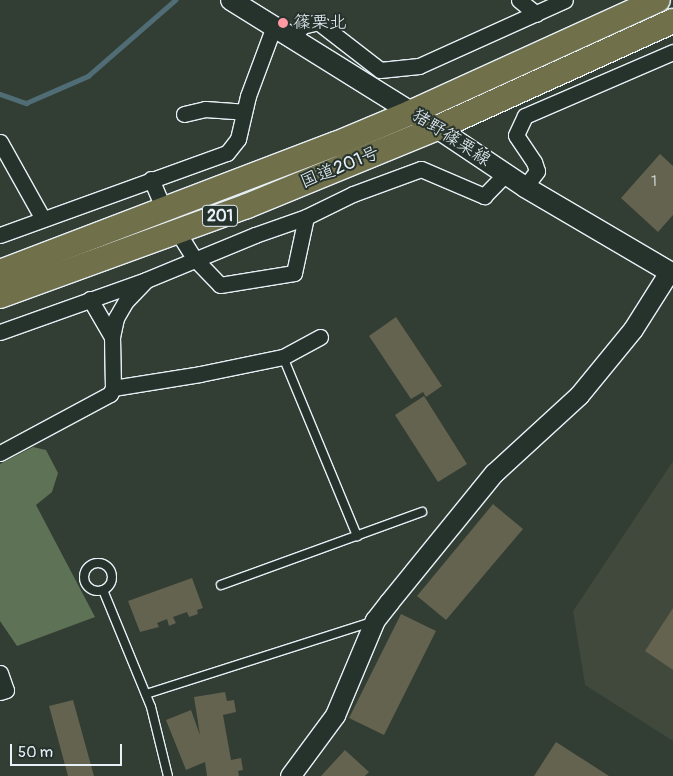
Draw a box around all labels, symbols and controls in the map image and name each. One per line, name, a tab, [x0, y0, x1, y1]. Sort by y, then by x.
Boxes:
place label: 篠栗北	[293, 12, 347, 34]
marker: 篠栗北	[277, 17, 289, 29]
street label: 猪野篠栗線	[407, 104, 495, 172]
street label: 国道201号	[297, 142, 383, 194]
house number: 1	[651, 173, 657, 191]
road number: 201	[201, 202, 239, 230]
scale bar	[12, 734, 125, 766]
text: 50 m	[18, 743, 53, 762]

